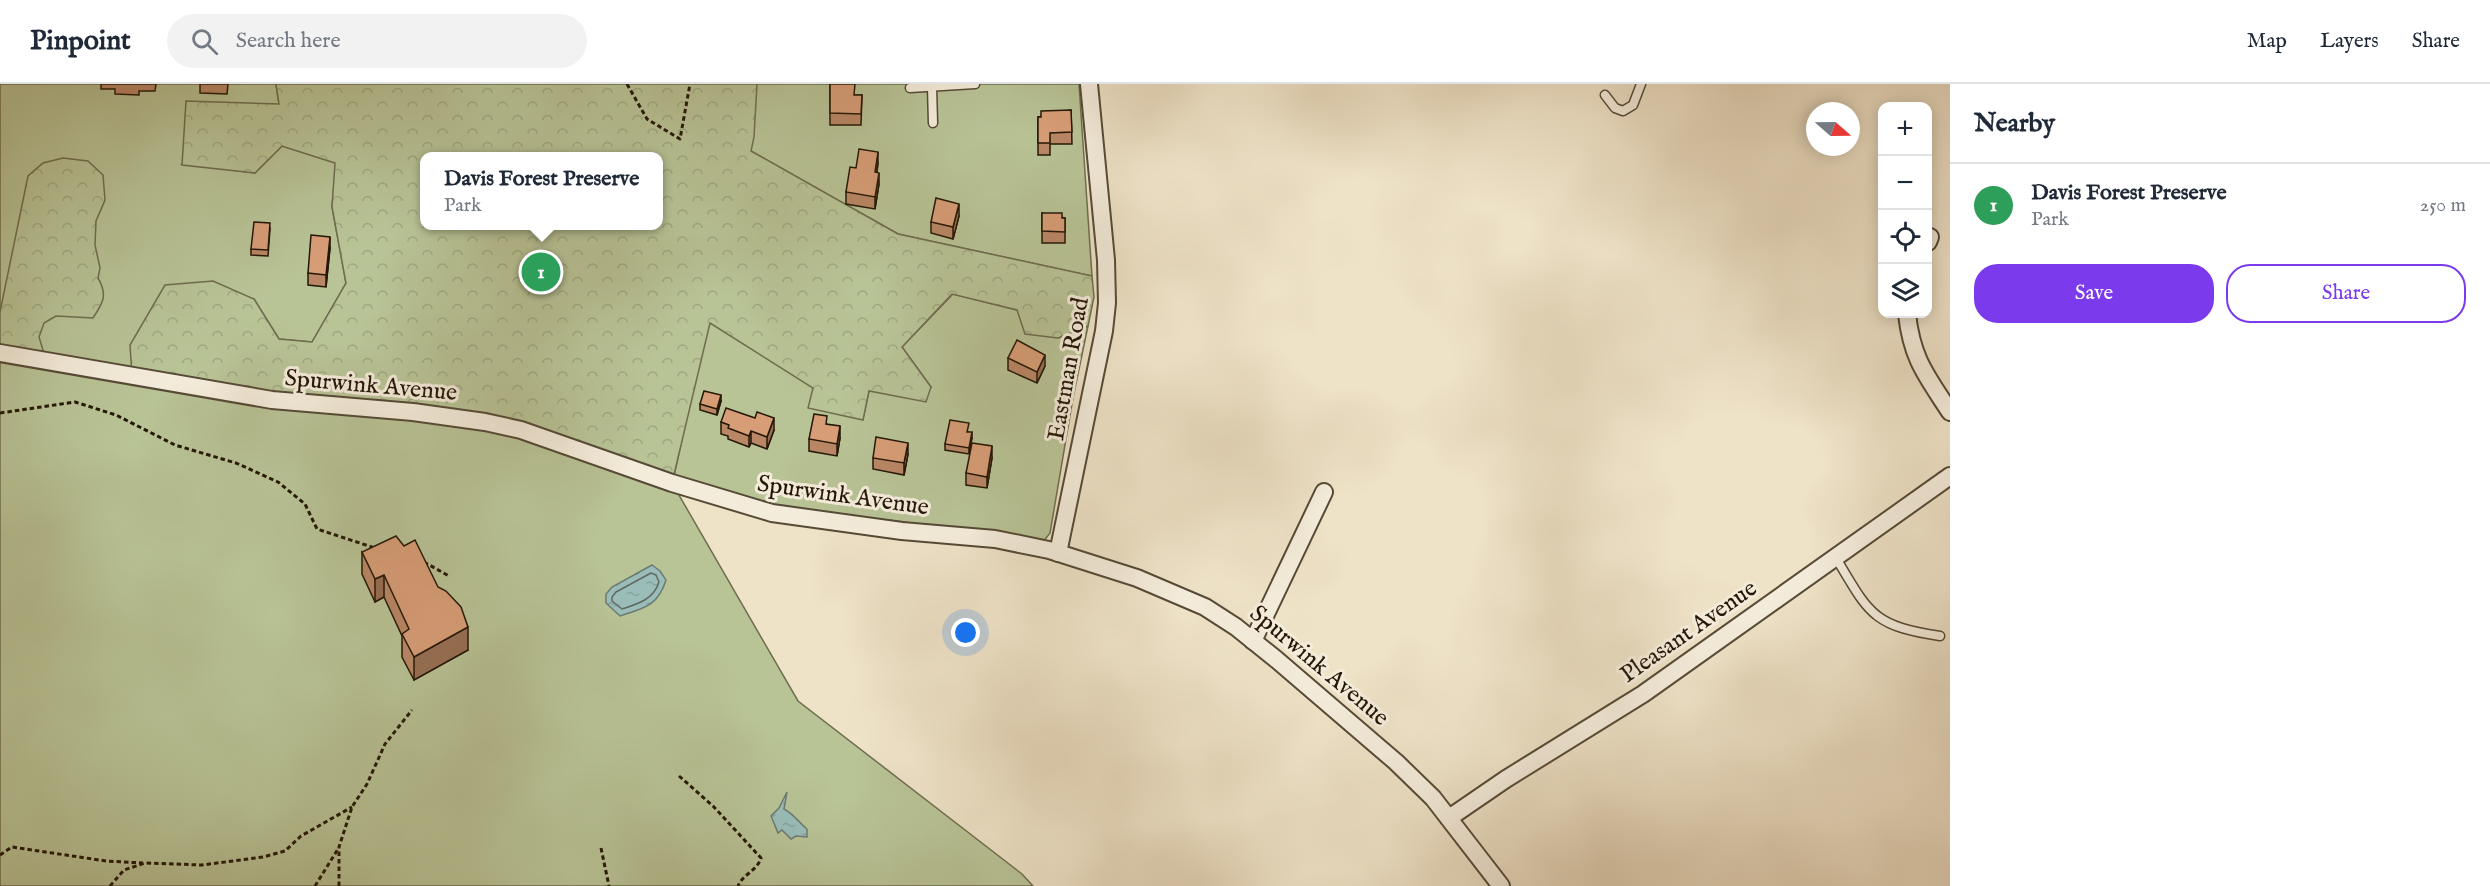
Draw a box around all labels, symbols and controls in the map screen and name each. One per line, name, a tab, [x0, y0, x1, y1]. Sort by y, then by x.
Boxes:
search box	[167, 14, 587, 68]
text: Pinpoint	[30, 24, 131, 59]
icon: search	[188, 25, 221, 58]
text: Search here	[236, 27, 341, 55]
text: Map	[2247, 28, 2287, 55]
text: Layers	[2320, 28, 2379, 55]
text: Share	[2412, 28, 2460, 55]
north arrow	[1806, 102, 1860, 156]
map controls	[1878, 102, 1932, 318]
button: +	[1878, 102, 1932, 156]
text: Nearby	[1974, 107, 2055, 140]
popup	[420, 152, 663, 230]
button: −	[1878, 156, 1932, 210]
text: Davis Forest Preserve	[444, 165, 639, 193]
text: Davis Forest Preserve	[2031, 179, 2227, 207]
text: Park	[444, 193, 482, 218]
text: 1	[1990, 193, 1997, 218]
text: 250 m	[2420, 193, 2466, 218]
text: Park	[2031, 207, 2069, 232]
button: locate	[1878, 210, 1932, 264]
pin: 1	[522, 250, 560, 294]
button: layers	[1878, 264, 1932, 318]
button: Save	[1974, 264, 2214, 323]
button: Share	[2226, 264, 2466, 323]
street label: Eastman Road	[1041, 295, 1097, 443]
street label: Spurwink Avenue	[284, 363, 458, 409]
street label: Spurwink Avenue	[755, 469, 931, 523]
street label: Pleasant Avenue	[1615, 573, 1763, 691]
street label: Spurwink Avenue	[1243, 599, 1395, 733]
your location	[951, 618, 980, 647]

